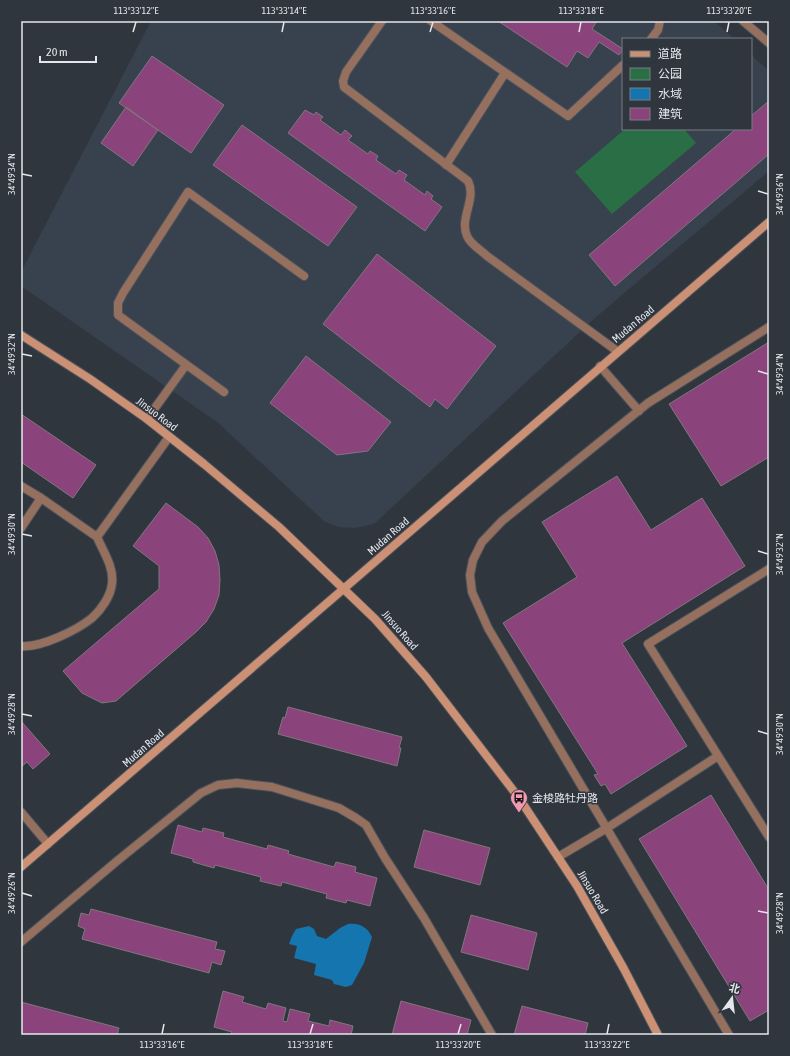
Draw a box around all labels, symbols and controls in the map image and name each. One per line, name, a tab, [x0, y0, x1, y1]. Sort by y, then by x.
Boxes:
text: 113°33'12"E	[114, 5, 159, 16]
text: 113°33'14"E	[262, 5, 307, 16]
text: 113°33'16"E	[411, 5, 456, 16]
text: 113°33'18"E	[559, 5, 604, 16]
text: 113°33'20"E	[707, 5, 752, 16]
scale bar	[40, 38, 96, 64]
legend	[622, 38, 752, 130]
text: 20 m	[46, 45, 68, 59]
text: 道路	[658, 47, 682, 61]
text: 公园	[658, 67, 682, 81]
text: 水域	[658, 87, 682, 101]
text: 建筑	[658, 107, 682, 121]
text: 34°49'34"N	[6, 153, 17, 195]
text: 34°49'36"N	[774, 173, 785, 215]
street label: Mudan Road	[610, 303, 656, 345]
text: 34°49'32"N	[6, 333, 17, 375]
text: 34°49'34"N	[774, 353, 785, 395]
street label: Jinsuo Road	[134, 395, 180, 433]
text: 34°49'30"N	[6, 513, 17, 555]
street label: Mudan Road	[365, 515, 411, 557]
text: 34°49'32"N	[774, 533, 785, 575]
street label: Jinsuo Road	[380, 608, 420, 652]
text: 34°49'28"N	[6, 693, 17, 735]
text: 34°49'30"N	[774, 713, 785, 755]
street label: Mudan Road	[120, 727, 166, 769]
bus stop icon: 金梭路牡丹路	[509, 788, 529, 813]
place label: 金梭路牡丹路	[532, 792, 598, 804]
street label: Jinsuo Road	[575, 868, 611, 916]
text: 34°49'26"N	[6, 872, 17, 914]
text: 34°49'28"N	[774, 892, 785, 934]
north arrow	[712, 978, 752, 1018]
text: 北	[728, 981, 741, 996]
text: 113°33'16"E	[140, 1039, 185, 1050]
text: 113°33'18"E	[288, 1039, 333, 1050]
text: 113°33'20"E	[436, 1039, 481, 1050]
text: 113°33'22"E	[585, 1039, 630, 1050]

